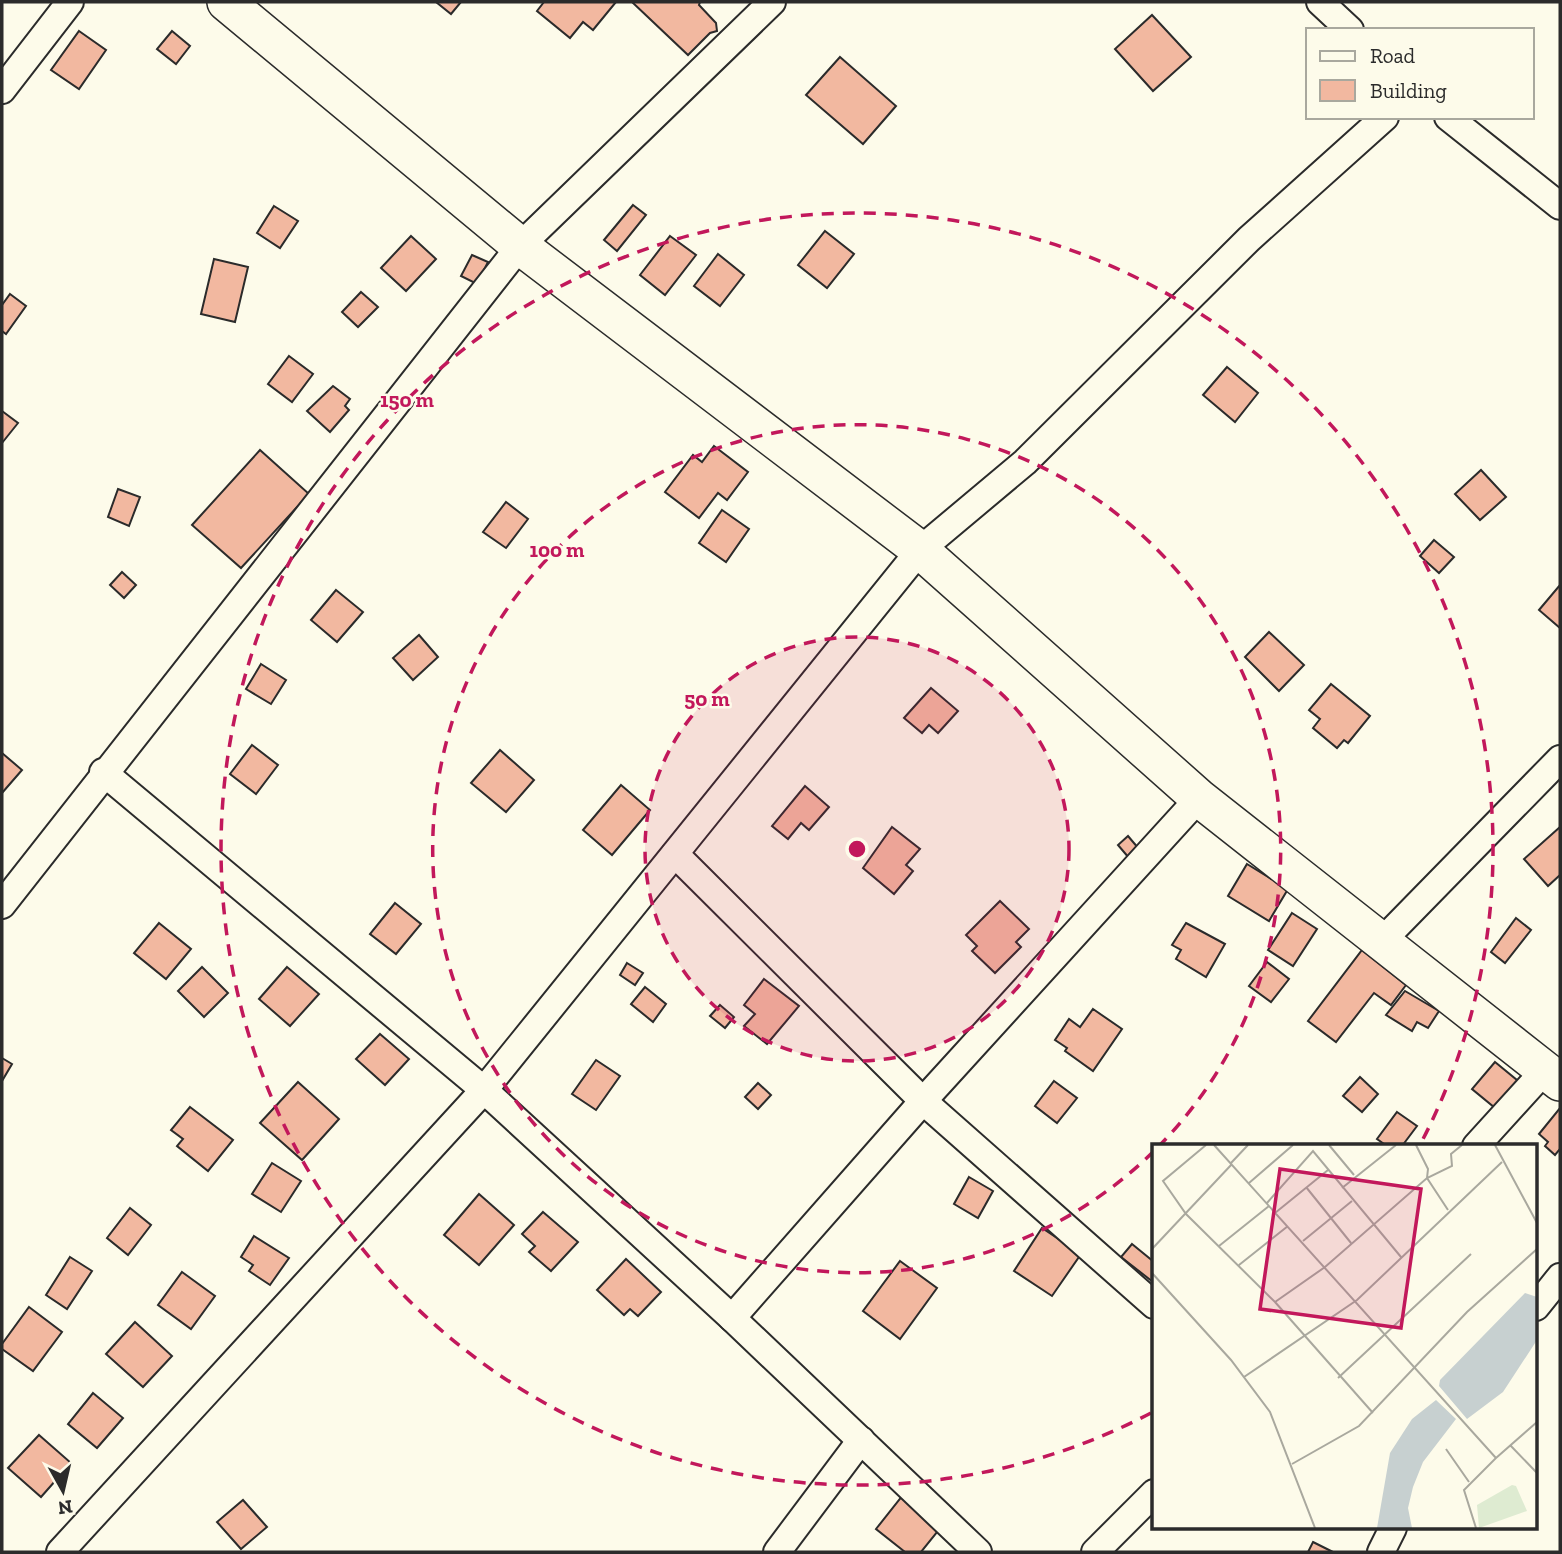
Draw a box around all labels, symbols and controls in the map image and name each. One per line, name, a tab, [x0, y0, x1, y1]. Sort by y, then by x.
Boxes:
legend	[1306, 28, 1534, 119]
text: Road	[1370, 43, 1416, 68]
text: Building	[1370, 78, 1447, 103]
text: 150 m	[380, 387, 435, 412]
text: 100 m	[530, 537, 585, 562]
text: 50 m	[684, 686, 730, 711]
centre of rings	[845, 837, 869, 861]
inset map	[1152, 1144, 1538, 1530]
north arrow	[28, 1456, 98, 1526]
text: N	[57, 1495, 74, 1520]

